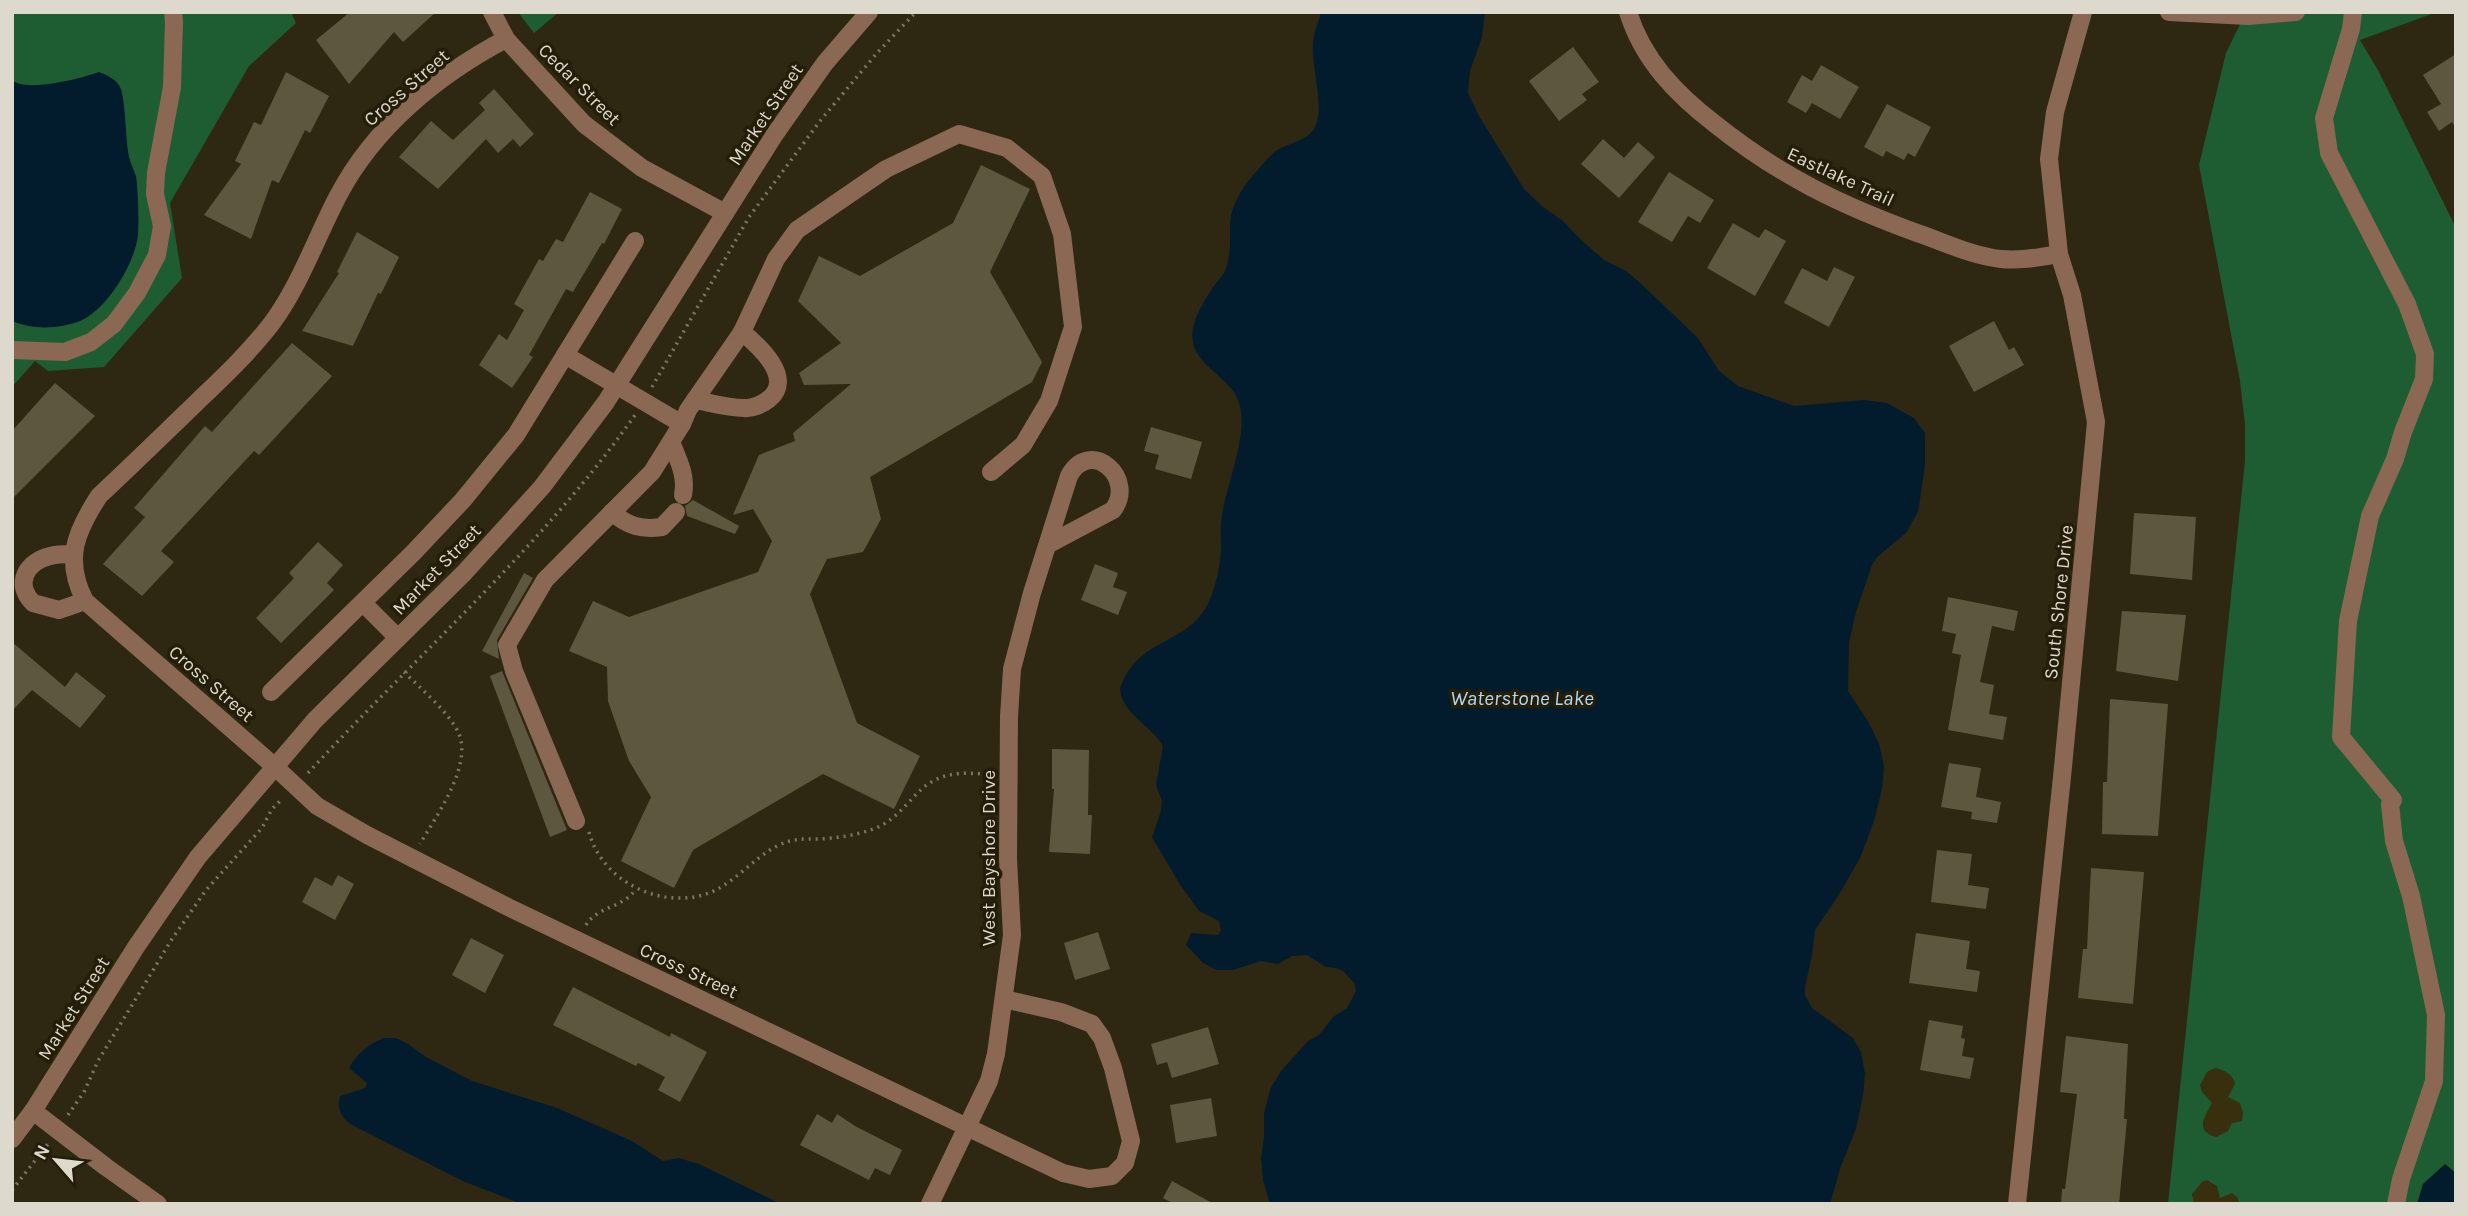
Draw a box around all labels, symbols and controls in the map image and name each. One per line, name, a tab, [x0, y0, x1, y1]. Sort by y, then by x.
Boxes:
street label: Cedar Street	[534, 39, 625, 130]
street label: Cross Street	[360, 45, 454, 131]
street label: Market Street	[724, 60, 808, 170]
street label: Eastlake Trail	[1784, 143, 1898, 211]
street label: Market Street	[388, 520, 486, 620]
street label: South Shore Drive	[2040, 524, 2078, 681]
street label: Cross Street	[164, 641, 258, 727]
water label: Waterstone Lake	[1450, 686, 1594, 710]
street label: West Bayshore Drive	[978, 770, 1000, 946]
street label: Cross Street	[636, 939, 741, 1003]
street label: Market Street	[33, 953, 114, 1064]
north arrow	[21, 1125, 91, 1195]
text: N	[29, 1141, 55, 1164]

